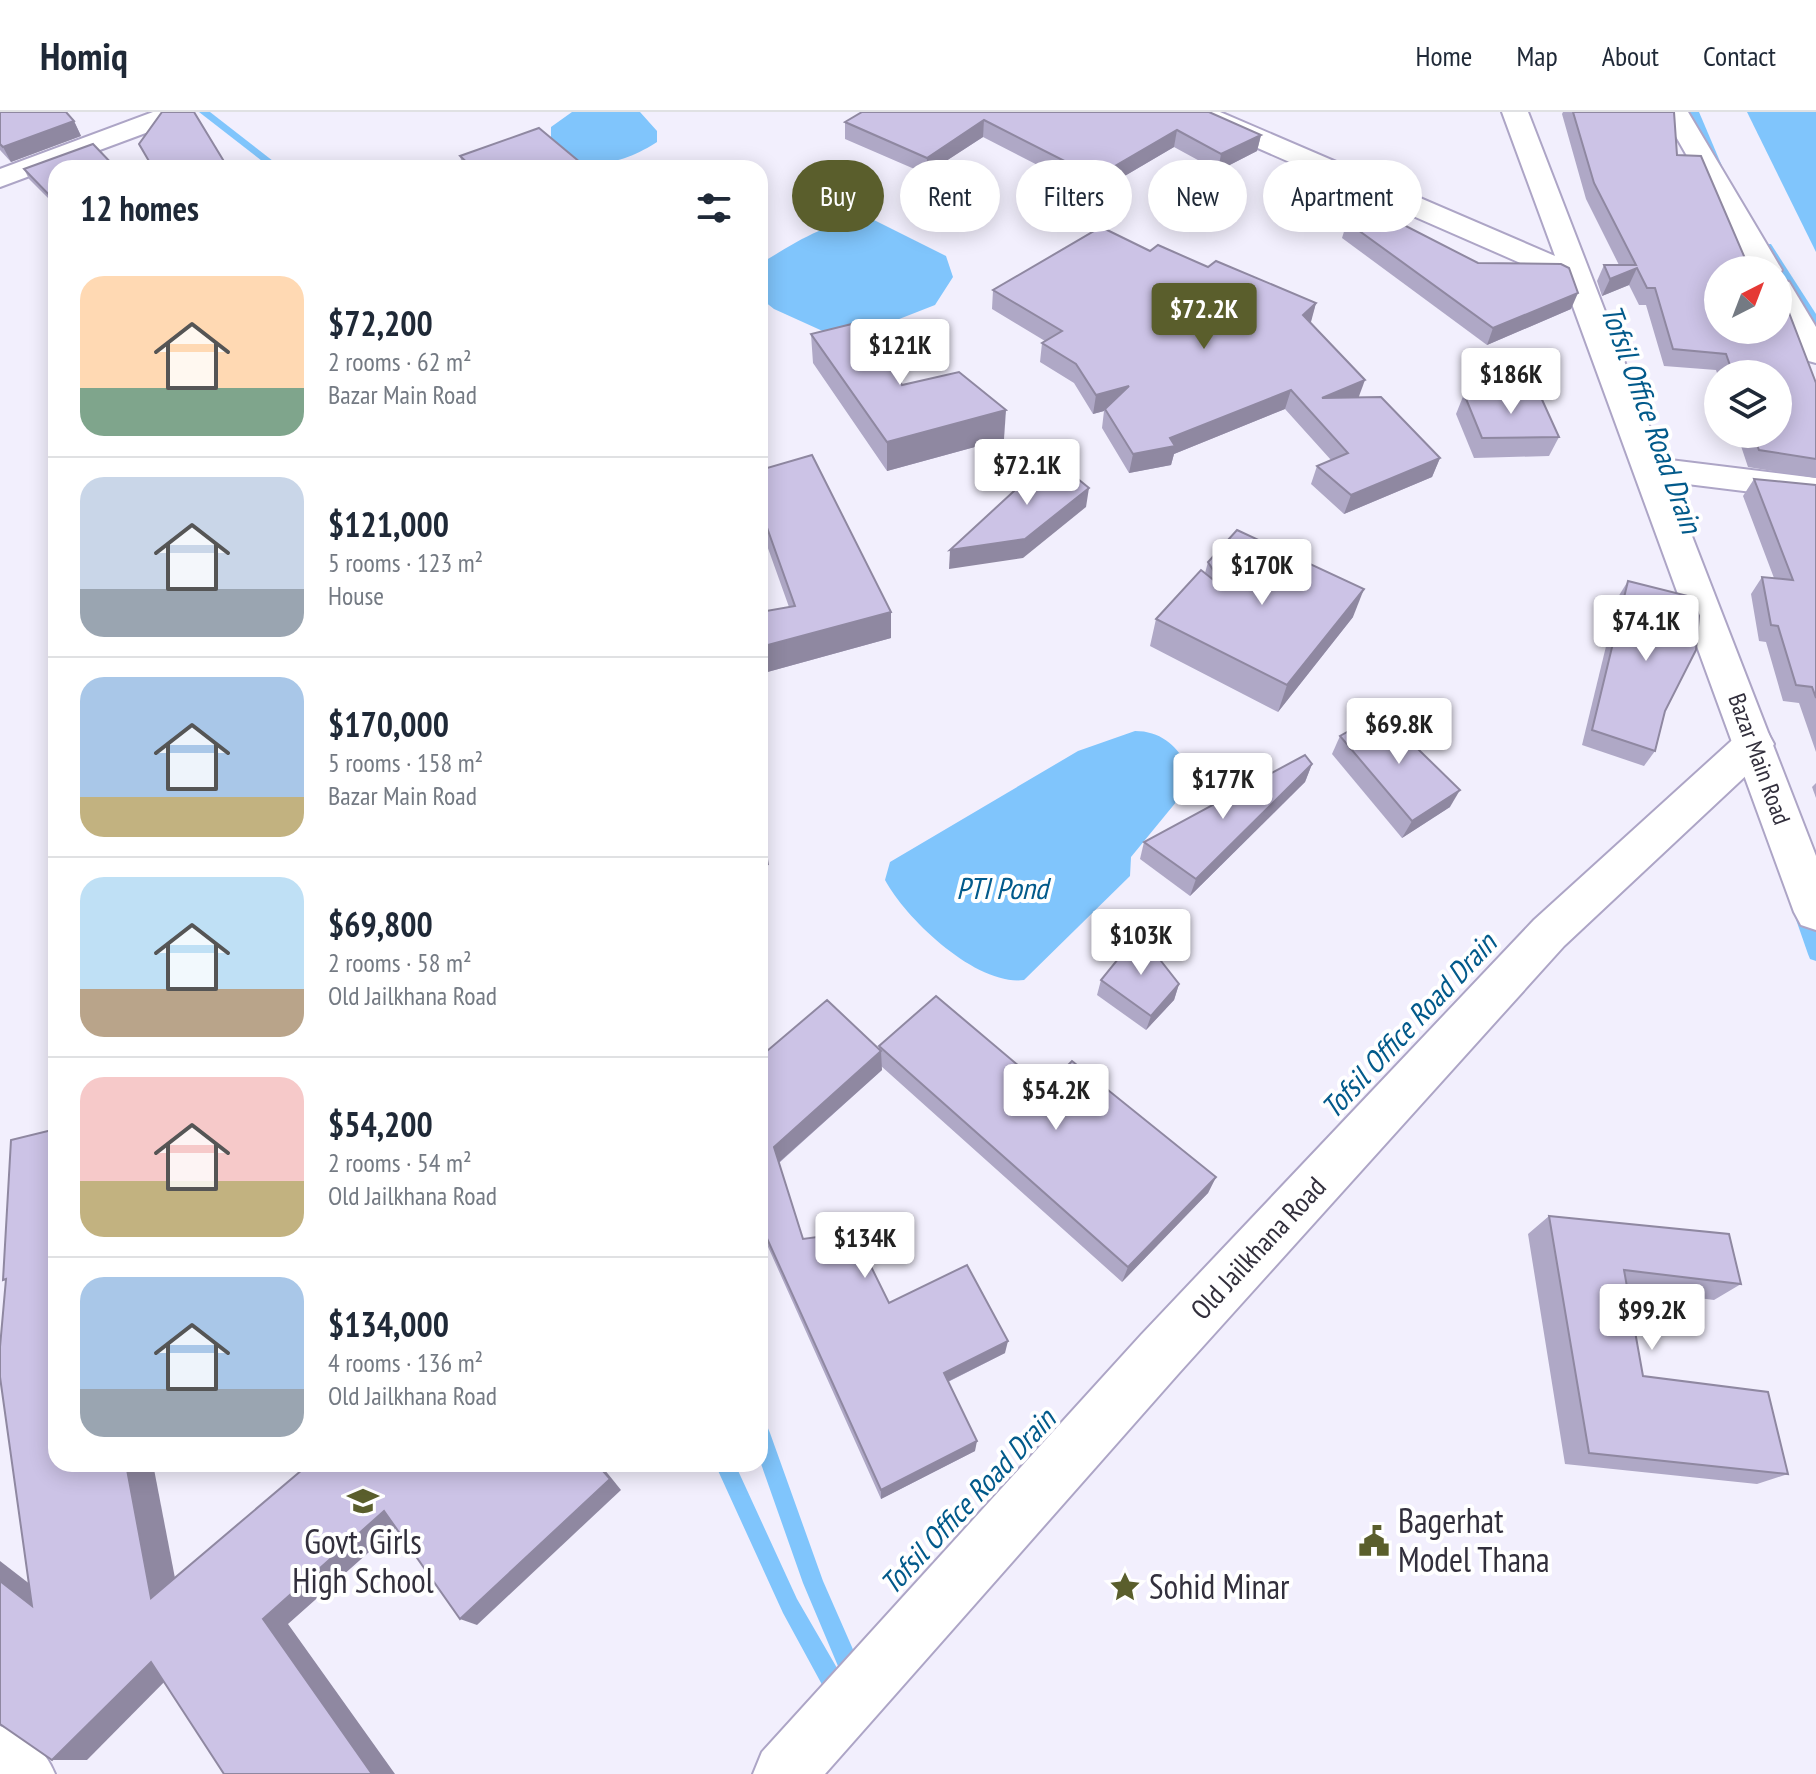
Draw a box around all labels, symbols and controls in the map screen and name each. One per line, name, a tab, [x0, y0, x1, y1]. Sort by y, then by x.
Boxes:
text: Homiq	[40, 31, 128, 80]
text: Home	[1416, 37, 1472, 74]
text: Map	[1516, 37, 1558, 74]
text: About	[1602, 37, 1659, 74]
text: Contact	[1703, 37, 1776, 74]
chip: Buy	[792, 160, 884, 232]
chip: Rent	[900, 160, 1000, 232]
chip: Filters	[1016, 160, 1132, 232]
chip: New	[1148, 160, 1247, 232]
chip: Apartment	[1263, 160, 1422, 232]
text: 12 homes	[80, 186, 199, 230]
icon: filters	[692, 186, 736, 230]
north arrow	[1704, 256, 1792, 344]
map controls	[1704, 256, 1792, 448]
pin: $72.2K	[1139, 283, 1269, 351]
text: $72.2K	[1170, 292, 1238, 325]
water label: Tofsil Office Road Drain	[1593, 299, 1712, 540]
text: $72,200	[328, 301, 433, 345]
icon: home	[144, 308, 240, 404]
pin: $121K	[844, 319, 956, 387]
text: $121K	[868, 328, 932, 361]
text: 2 rooms · 62 m²	[328, 345, 472, 378]
pin: $186K	[1455, 348, 1567, 416]
text: $186K	[1479, 357, 1543, 390]
button: layers	[1704, 360, 1792, 448]
text: Bazar Main Road	[328, 378, 477, 411]
pin: $72.1K	[962, 439, 1092, 507]
text: $72.1K	[993, 448, 1061, 481]
text: $121,000	[328, 502, 449, 546]
icon: home	[144, 509, 240, 605]
pin: $170K	[1206, 539, 1318, 607]
text: 5 rooms · 123 m²	[328, 546, 483, 579]
text: $170K	[1230, 548, 1294, 581]
text: House	[328, 579, 384, 612]
pin: $74.1K	[1581, 595, 1711, 663]
text: $74.1K	[1612, 604, 1680, 637]
street label: Bazar Main Road	[1721, 689, 1798, 829]
pin: $69.8K	[1334, 698, 1464, 766]
text: $170,000	[328, 702, 449, 746]
text: $69.8K	[1365, 707, 1433, 740]
icon: home	[144, 709, 240, 805]
text: 5 rooms · 158 m²	[328, 746, 483, 779]
pin: $177K	[1167, 753, 1279, 821]
text: $177K	[1191, 762, 1255, 795]
text: Bazar Main Road	[328, 779, 477, 812]
water label: PTI Pond	[956, 868, 1052, 907]
text: $69,800	[328, 902, 433, 946]
icon: home	[144, 909, 240, 1005]
pin: $103K	[1085, 909, 1197, 977]
text: $103K	[1109, 918, 1173, 951]
water label: Tofsil Office Road Drain	[1312, 923, 1505, 1126]
text: 2 rooms · 58 m²	[328, 946, 472, 979]
text: Old Jailkhana Road	[328, 979, 497, 1012]
pin: $54.2K	[991, 1064, 1121, 1132]
text: $54.2K	[1022, 1073, 1090, 1106]
text: $54,200	[328, 1102, 433, 1146]
icon: home	[144, 1109, 240, 1205]
text: 2 rooms · 54 m²	[328, 1146, 472, 1179]
street label: Old Jailkhana Road	[1182, 1168, 1333, 1327]
text: Old Jailkhana Road	[328, 1179, 497, 1212]
pin: $134K	[809, 1212, 921, 1280]
text: $134K	[833, 1221, 897, 1254]
pin: $99.2K	[1587, 1284, 1717, 1352]
text: $99.2K	[1618, 1293, 1686, 1326]
text: $134,000	[328, 1302, 449, 1346]
icon: home	[144, 1309, 240, 1405]
text: 4 rooms · 136 m²	[328, 1346, 483, 1379]
text: Old Jailkhana Road	[328, 1379, 497, 1412]
water label: Tofsil Office Road Drain	[871, 1399, 1064, 1602]
school or university icon: Govt. Girls High School	[346, 1484, 380, 1518]
place label: Bagerhat Model Thana	[1398, 1498, 1550, 1581]
place label: Govt. Girls High School	[292, 1519, 434, 1602]
public building icon: Bagerhat Model Thana	[1357, 1524, 1391, 1558]
place label: Sohid Minar	[1149, 1564, 1290, 1608]
place icon: Sohid Minar	[1108, 1570, 1142, 1604]

